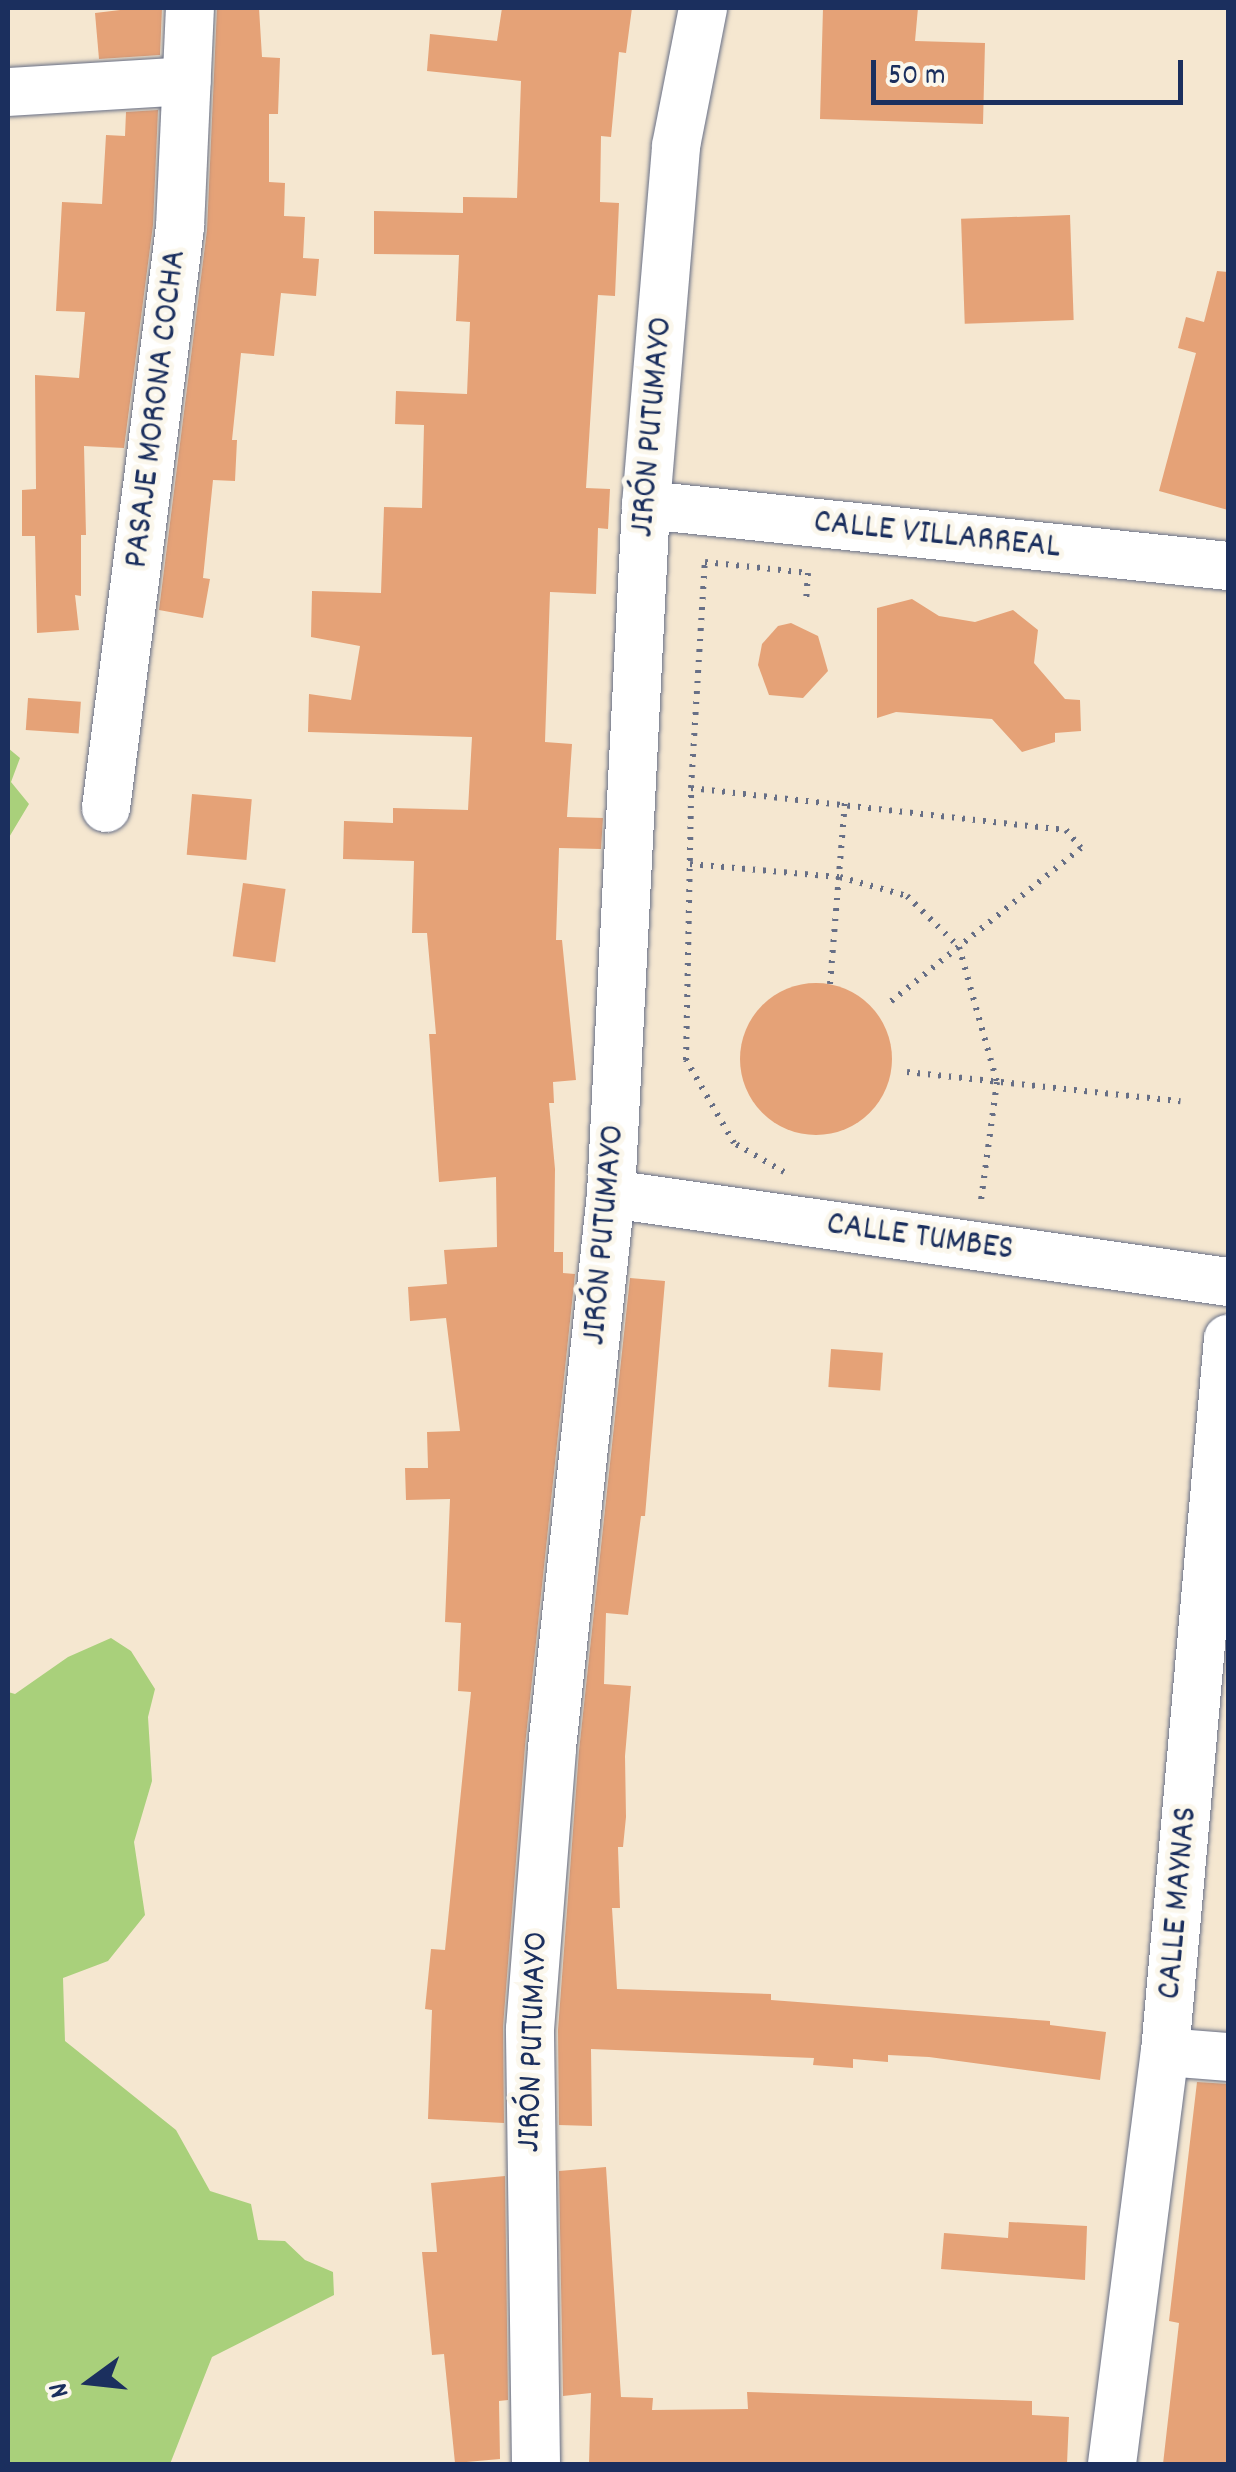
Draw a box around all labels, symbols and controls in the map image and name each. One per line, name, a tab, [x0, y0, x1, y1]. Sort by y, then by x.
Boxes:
scale bar	[876, 40, 1188, 102]
text: 50 m	[888, 56, 946, 99]
street label: PASAJE MORONA COCHA	[117, 248, 197, 570]
street label: JIRÓN PUTUMAYO	[622, 315, 684, 539]
street label: CALLE VILLARREAL	[812, 502, 1062, 570]
street label: JIRÓN PUTUMAYO	[574, 1123, 636, 1347]
street label: CALLE TUMBES	[824, 1204, 1016, 1272]
street label: CALLE MAYNAS	[1150, 1805, 1208, 2001]
street label: JIRÓN PUTUMAYO	[509, 1931, 559, 2153]
north arrow	[40, 2332, 140, 2432]
text: N	[40, 2378, 82, 2402]

